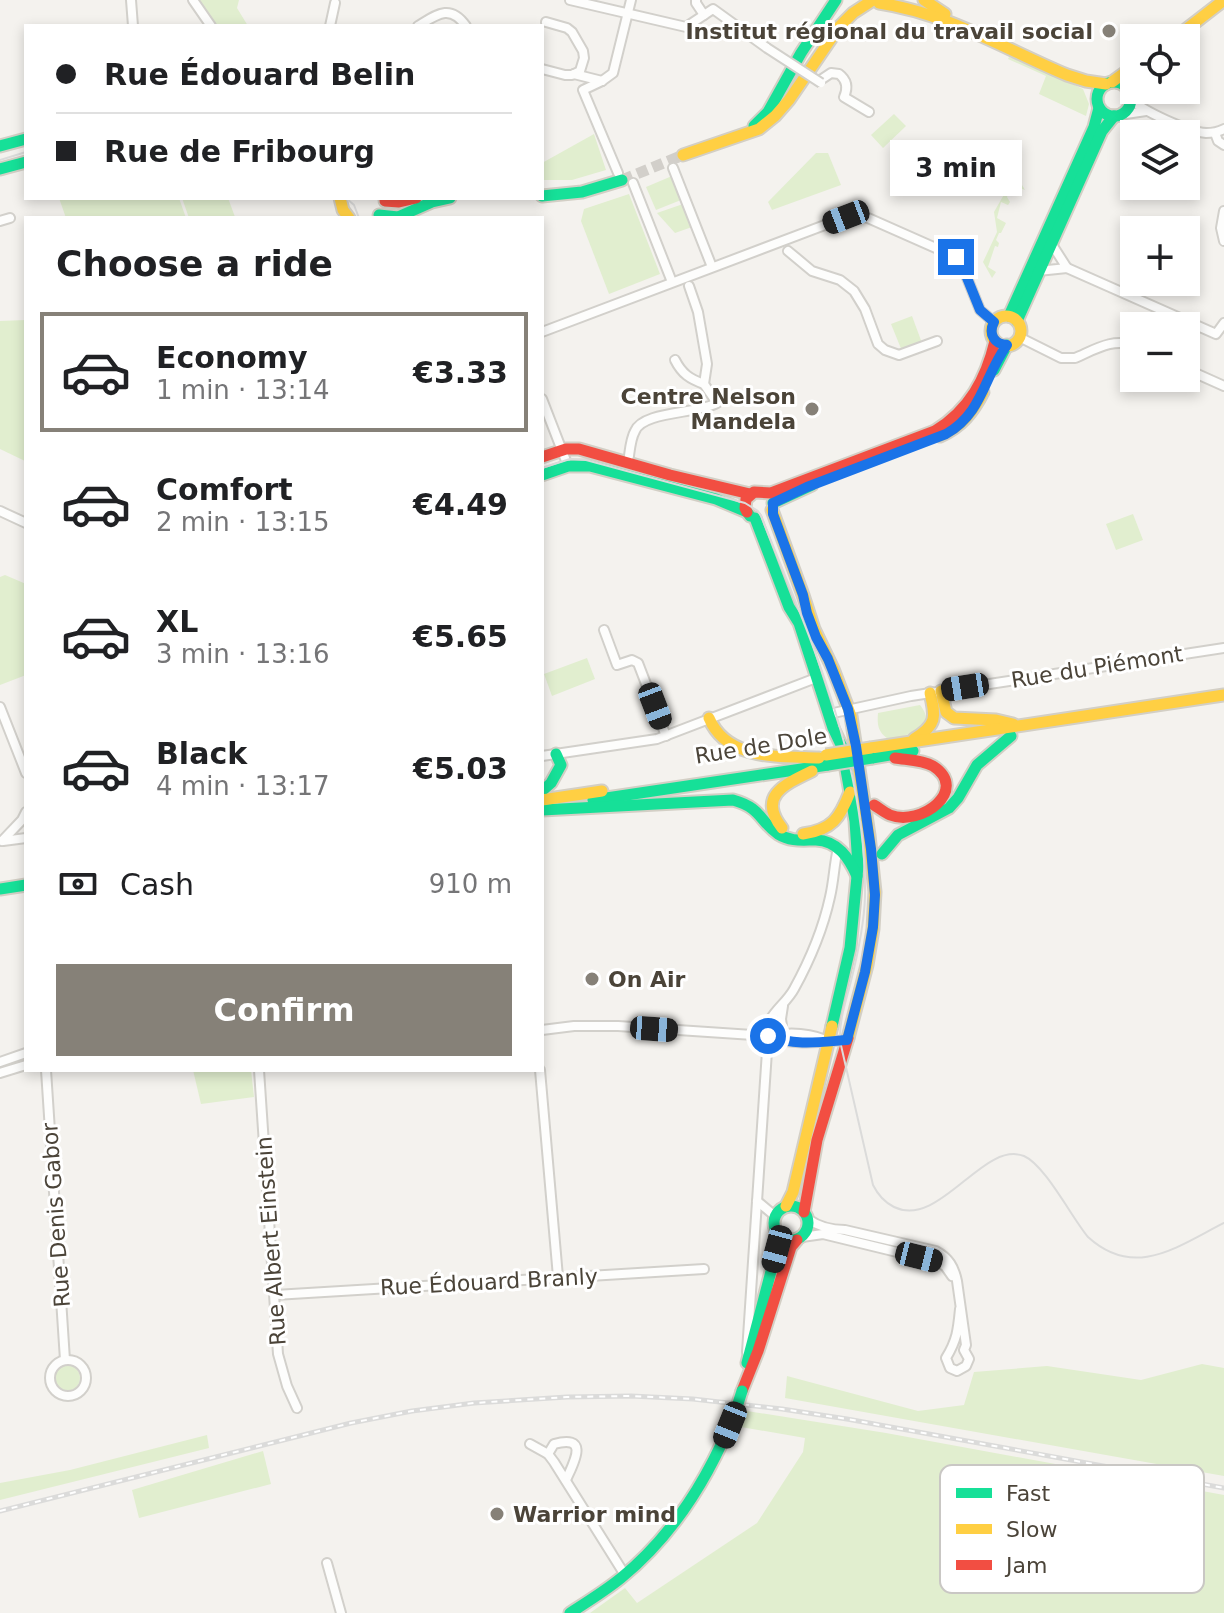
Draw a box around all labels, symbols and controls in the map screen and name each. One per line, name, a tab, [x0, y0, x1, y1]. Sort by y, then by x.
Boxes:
place label: Institut régional du travail social	[685, 19, 1093, 44]
marker: Institut régional du travail social	[1100, 22, 1118, 40]
map controls	[1120, 24, 1200, 392]
button: locate	[1120, 24, 1200, 104]
text: Rue Édouard Belin	[104, 57, 415, 92]
button: layers	[1120, 120, 1200, 200]
text: Rue de Fribourg	[104, 134, 375, 169]
callout: 3 min	[890, 141, 1022, 197]
text: 3 min	[915, 153, 997, 183]
car	[819, 197, 873, 237]
button: +	[1120, 216, 1200, 296]
route end	[938, 239, 974, 275]
text: Choose a ride	[56, 243, 333, 284]
button: −	[1120, 312, 1200, 392]
icon: car	[60, 336, 132, 408]
text: Economy	[156, 340, 308, 375]
text: €3.33	[413, 355, 508, 390]
text: 1 min · 13:14	[156, 375, 330, 405]
place label: Centre Nelson Mandela	[621, 384, 796, 434]
marker: Centre Nelson Mandela	[803, 400, 821, 418]
icon: car	[60, 468, 132, 540]
text: Comfort	[156, 472, 293, 507]
text: €4.49	[413, 487, 508, 522]
text: 2 min · 13:15	[156, 507, 330, 537]
icon: car	[60, 600, 132, 672]
text: XL	[156, 604, 198, 639]
text: €5.65	[413, 619, 508, 654]
text: 3 min · 13:16	[156, 639, 330, 669]
street label: Rue du Piémont	[1009, 641, 1185, 693]
car	[939, 671, 991, 703]
car	[635, 679, 675, 733]
street label: Rue de Dole	[693, 723, 829, 769]
icon: car	[60, 732, 132, 804]
text: Black	[156, 736, 247, 771]
text: €5.03	[413, 751, 508, 786]
text: 4 min · 13:17	[156, 771, 330, 801]
icon: cash	[56, 862, 100, 906]
text: Cash	[120, 867, 194, 902]
text: 910 m	[429, 869, 512, 899]
button: Confirm	[56, 964, 512, 1056]
place label: On Air	[608, 967, 686, 992]
marker: On Air	[583, 970, 601, 988]
car	[629, 1015, 679, 1043]
route start	[750, 1018, 786, 1054]
street label: Rue Denis Gabor	[37, 1121, 75, 1308]
street label: Rue Albert Einstein	[251, 1136, 291, 1346]
car	[759, 1223, 795, 1275]
car	[893, 1240, 945, 1274]
street label: Rue Édouard Branly	[380, 1264, 598, 1300]
car	[710, 1398, 750, 1452]
legend	[940, 1465, 1204, 1593]
text: Fast	[1006, 1481, 1051, 1506]
place label: Warrior mind	[513, 1502, 676, 1527]
marker: Warrior mind	[488, 1505, 506, 1523]
text: Slow	[1006, 1517, 1058, 1542]
text: Jam	[1004, 1553, 1047, 1578]

